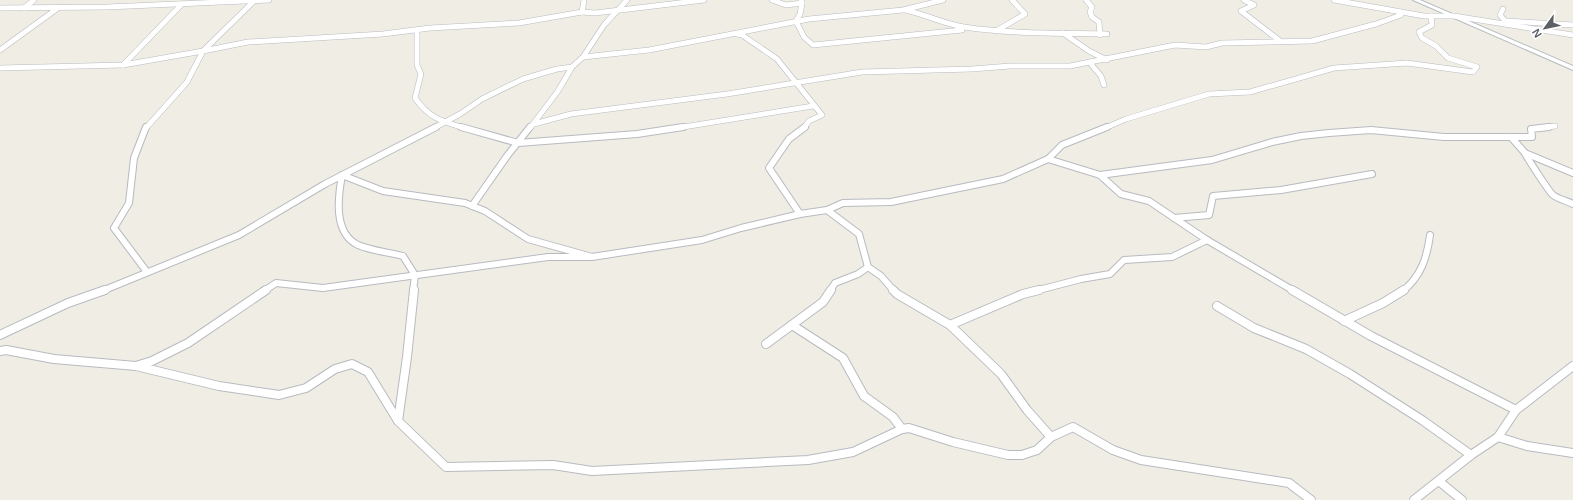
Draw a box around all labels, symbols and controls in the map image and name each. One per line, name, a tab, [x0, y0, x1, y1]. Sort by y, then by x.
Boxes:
north arrow	[1525, 8, 1565, 48]
text: N	[1529, 27, 1544, 40]

